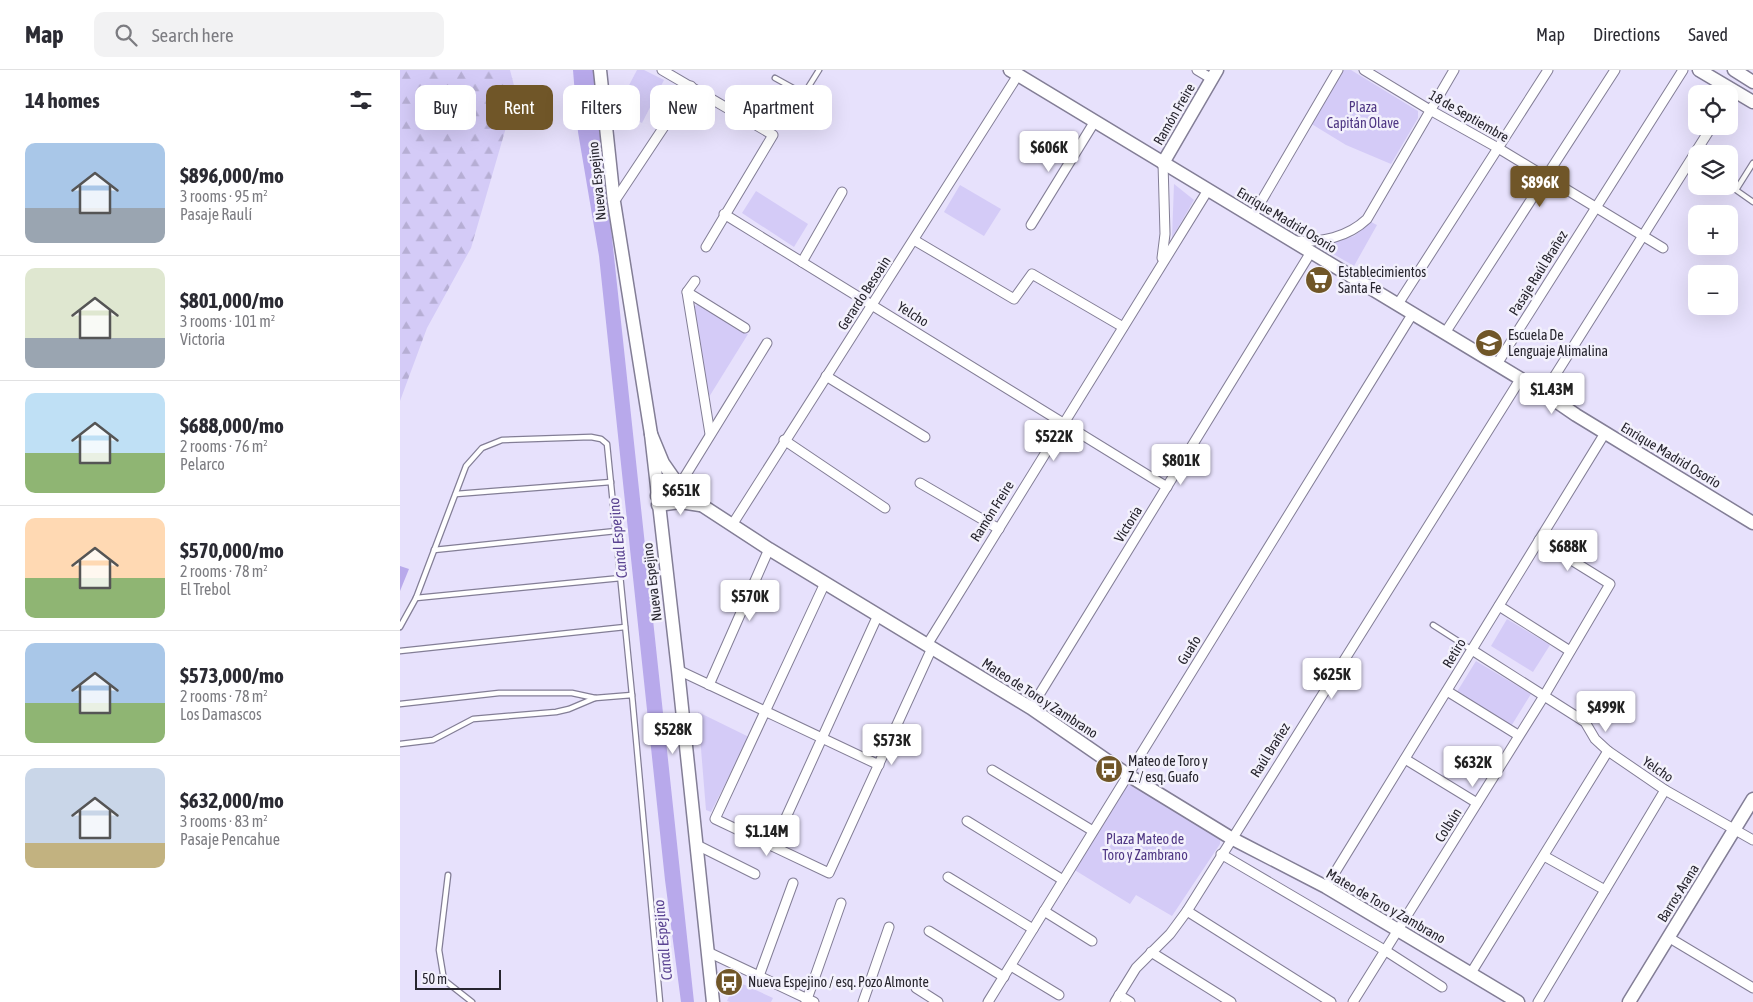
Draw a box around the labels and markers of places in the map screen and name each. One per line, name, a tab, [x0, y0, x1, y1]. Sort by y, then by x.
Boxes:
pin: $606K	[1014, 131, 1084, 173]
pin: $896K	[1505, 166, 1575, 208]
place label: Establecimientos Santa Fe	[1338, 264, 1426, 296]
supermarket icon: Establecimientos Santa Fe	[1304, 265, 1334, 295]
place label: Escuela De Lenguaje Alimalina	[1508, 327, 1608, 359]
school or university icon: Escuela De Lenguaje Alimalina	[1474, 328, 1504, 358]
pin: $1.43M	[1511, 372, 1593, 415]
pin: $522K	[1019, 420, 1089, 462]
pin: $801K	[1146, 444, 1216, 486]
pin: $651K	[646, 474, 716, 516]
pin: $688K	[1533, 530, 1603, 572]
pin: $570K	[715, 580, 785, 622]
pin: $625K	[1297, 658, 1367, 700]
pin: $499K	[1571, 690, 1641, 733]
pin: $528K	[638, 712, 708, 755]
pin: $573K	[857, 724, 927, 766]
pin: $632K	[1438, 746, 1508, 788]
place label: Mateo de Toro y Z. / esq. Guafo	[1128, 753, 1208, 785]
bus stop icon: Mateo de Toro y Z. / esq. Guafo	[1094, 754, 1124, 784]
pin: $1.14M	[726, 814, 808, 857]
bus stop icon: Nueva Espejino / esq. Pozo Almonte	[714, 967, 744, 997]
place label: Nueva Espejino / esq. Pozo Almonte	[748, 974, 929, 990]

